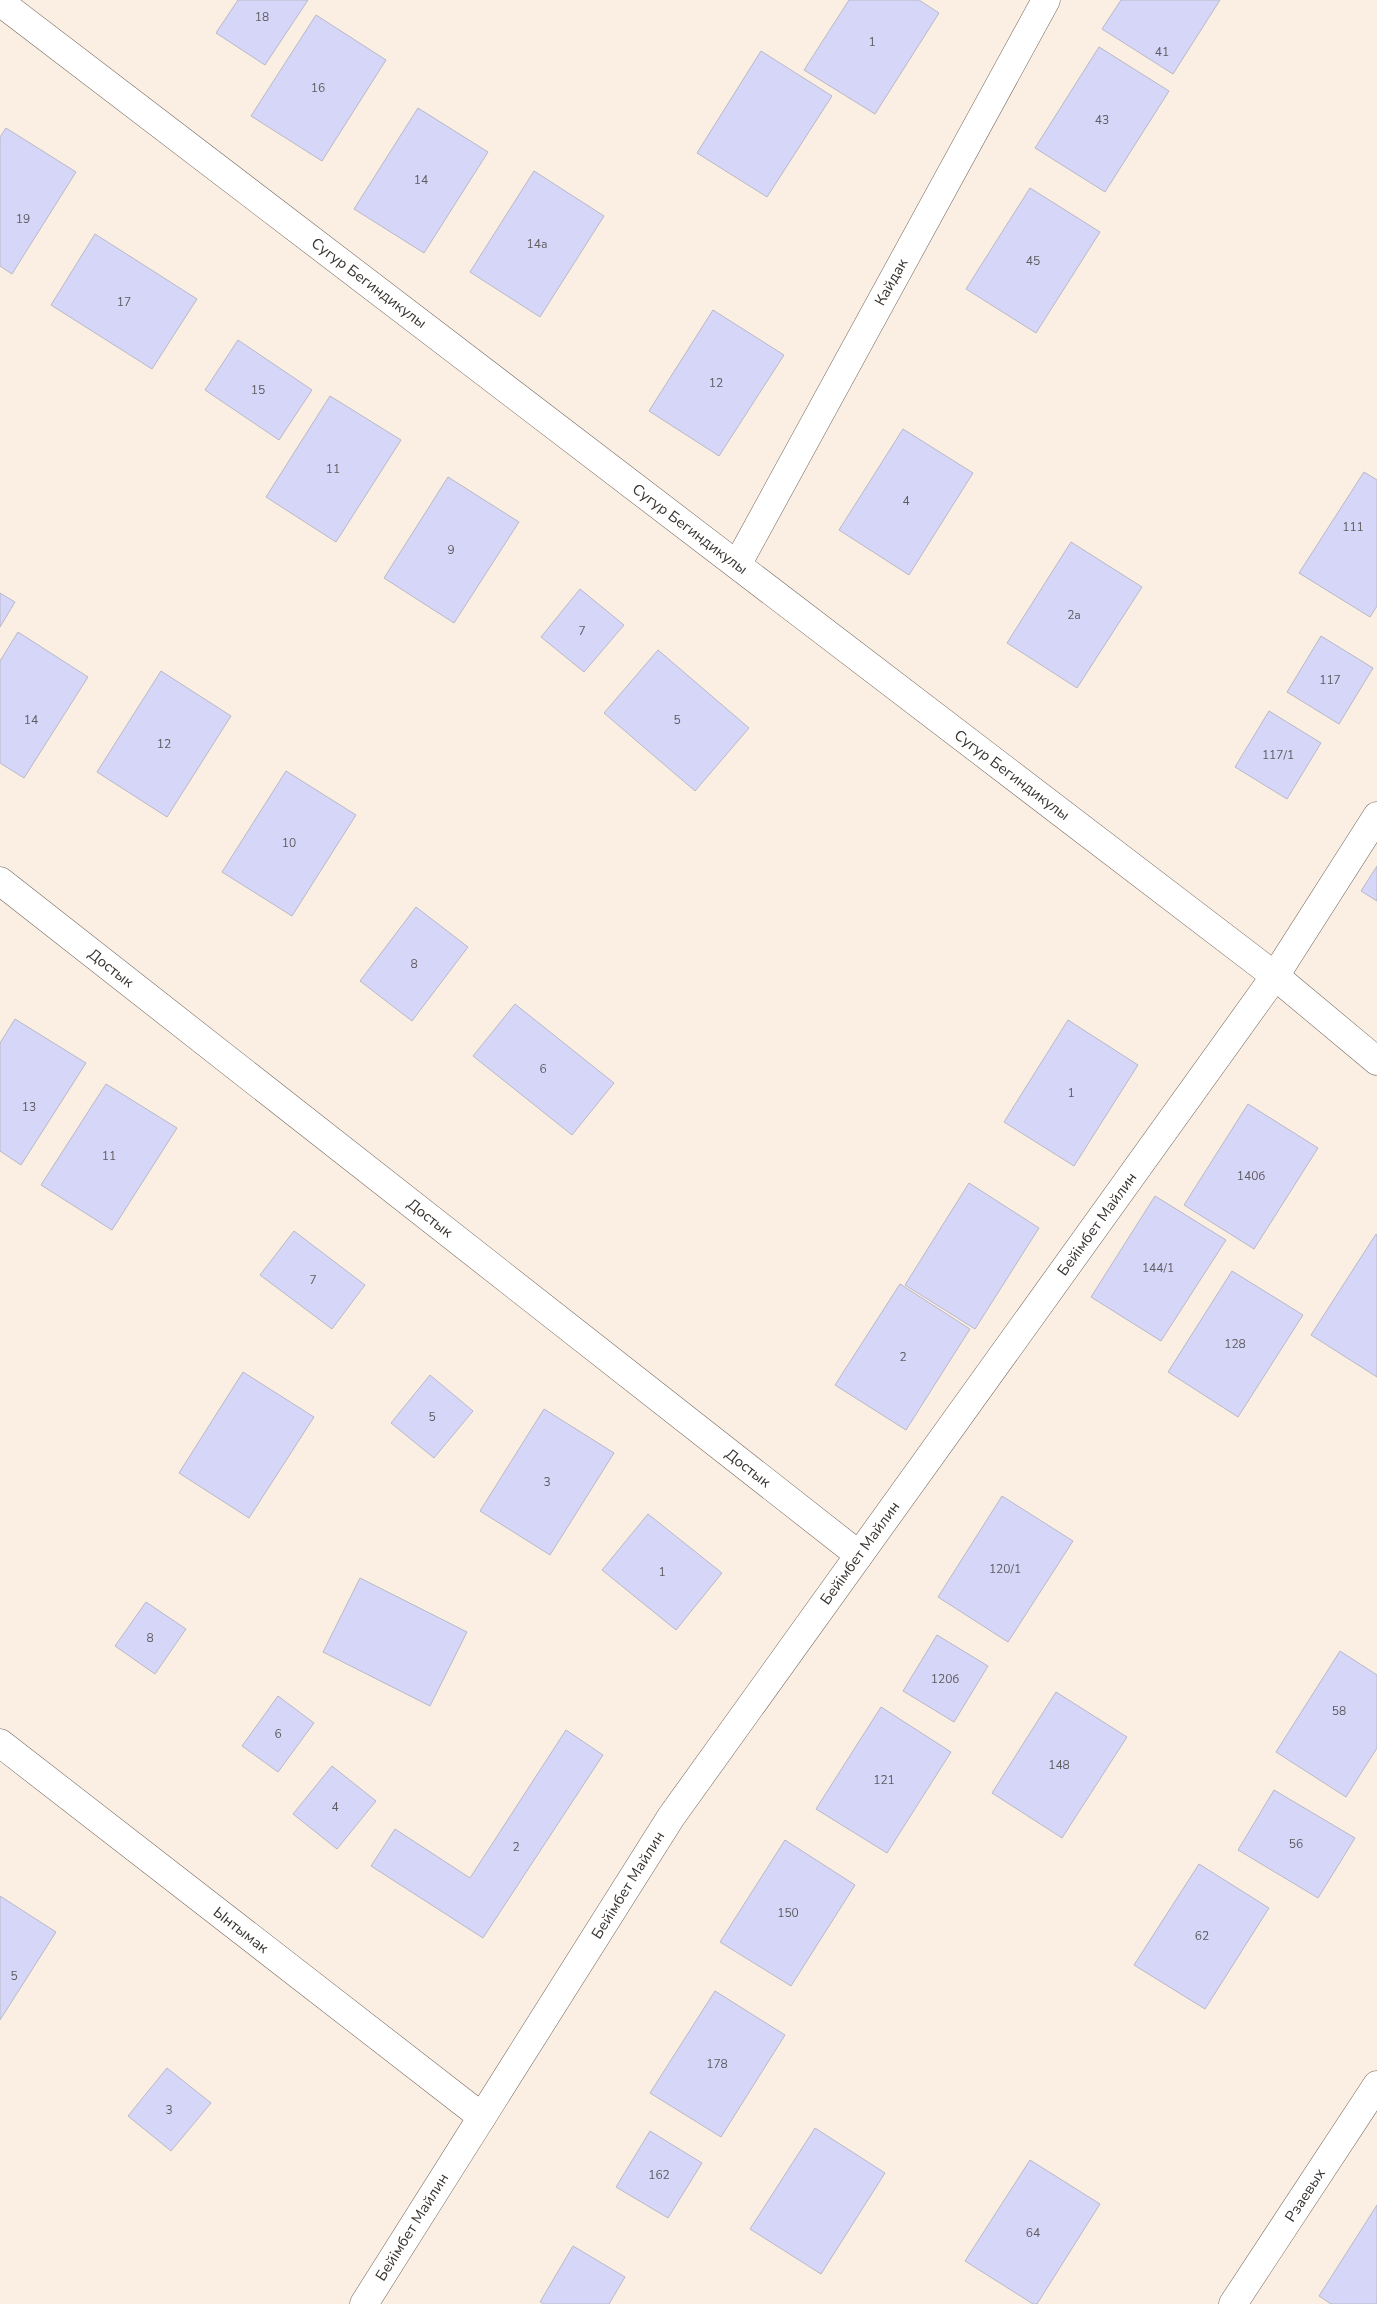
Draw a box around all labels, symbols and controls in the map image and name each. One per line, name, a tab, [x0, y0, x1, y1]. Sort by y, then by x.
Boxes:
house number: 18	[255, 9, 269, 25]
house number: 1	[868, 34, 876, 50]
house number: 41	[1155, 44, 1169, 60]
house number: 16	[311, 80, 325, 96]
house number: 43	[1095, 112, 1109, 128]
house number: 14	[414, 172, 428, 188]
house number: 19	[16, 211, 30, 227]
street label: Сугур Бегиндикулы	[307, 233, 431, 333]
house number: 14а	[527, 236, 547, 252]
house number: 45	[1026, 253, 1040, 269]
street label: Кайдак	[870, 255, 912, 309]
house number: 17	[117, 294, 131, 310]
house number: 12	[709, 375, 723, 391]
house number: 15	[251, 382, 265, 398]
house number: 11	[326, 461, 340, 477]
street label: Сугур Бегиндикулы	[628, 479, 752, 579]
house number: 4	[902, 493, 910, 509]
house number: 111	[1342, 519, 1364, 535]
house number: 9	[447, 542, 455, 558]
house number: 2а	[1067, 607, 1081, 623]
house number: 7	[578, 623, 586, 639]
house number: 117	[1319, 672, 1341, 688]
house number: 14	[24, 712, 38, 728]
house number: 5	[673, 712, 681, 728]
street label: Сугур Бегиндикулы	[950, 725, 1074, 825]
house number: 12	[157, 736, 171, 752]
house number: 117/1	[1262, 747, 1294, 763]
house number: 10	[282, 835, 296, 851]
street label: Достык	[84, 944, 138, 992]
house number: 8	[410, 956, 418, 972]
house number: 6	[539, 1061, 547, 1077]
house number: 1	[1067, 1085, 1075, 1101]
house number: 13	[22, 1099, 36, 1115]
house number: 11	[102, 1148, 116, 1164]
street label: Бейімбет Майлин	[1053, 1168, 1141, 1280]
house number: 140б	[1237, 1168, 1265, 1184]
street label: Достык	[403, 1194, 457, 1242]
house number: 144/1	[1142, 1260, 1174, 1276]
house number: 7	[309, 1272, 317, 1288]
house number: 128	[1224, 1336, 1246, 1352]
house number: 2	[899, 1349, 907, 1365]
house number: 5	[428, 1409, 436, 1425]
street label: Достык	[721, 1444, 775, 1492]
house number: 3	[543, 1474, 551, 1490]
street label: Бейімбет Майлин	[816, 1497, 904, 1609]
house number: 120/1	[989, 1561, 1021, 1577]
house number: 1	[658, 1564, 666, 1580]
house number: 8	[146, 1630, 154, 1646]
house number: 120б	[931, 1671, 959, 1687]
house number: 58	[1332, 1703, 1346, 1719]
house number: 6	[274, 1726, 282, 1742]
house number: 148	[1048, 1757, 1070, 1773]
house number: 121	[873, 1772, 895, 1788]
house number: 4	[331, 1799, 339, 1815]
street label: Бейімбет Майлин	[587, 1827, 669, 1943]
house number: 56	[1289, 1836, 1303, 1852]
house number: 2	[512, 1839, 520, 1855]
street label: Ынтымак	[209, 1902, 273, 1958]
house number: 150	[777, 1905, 799, 1921]
house number: 62	[1195, 1928, 1209, 1944]
house number: 5	[10, 1968, 18, 1984]
house number: 178	[706, 2056, 728, 2072]
house number: 3	[165, 2102, 173, 2118]
street label: Рзаевых	[1280, 2164, 1330, 2226]
house number: 162	[648, 2167, 670, 2183]
street label: Бейімбет Майлин	[371, 2169, 453, 2285]
house number: 64	[1026, 2225, 1040, 2241]

